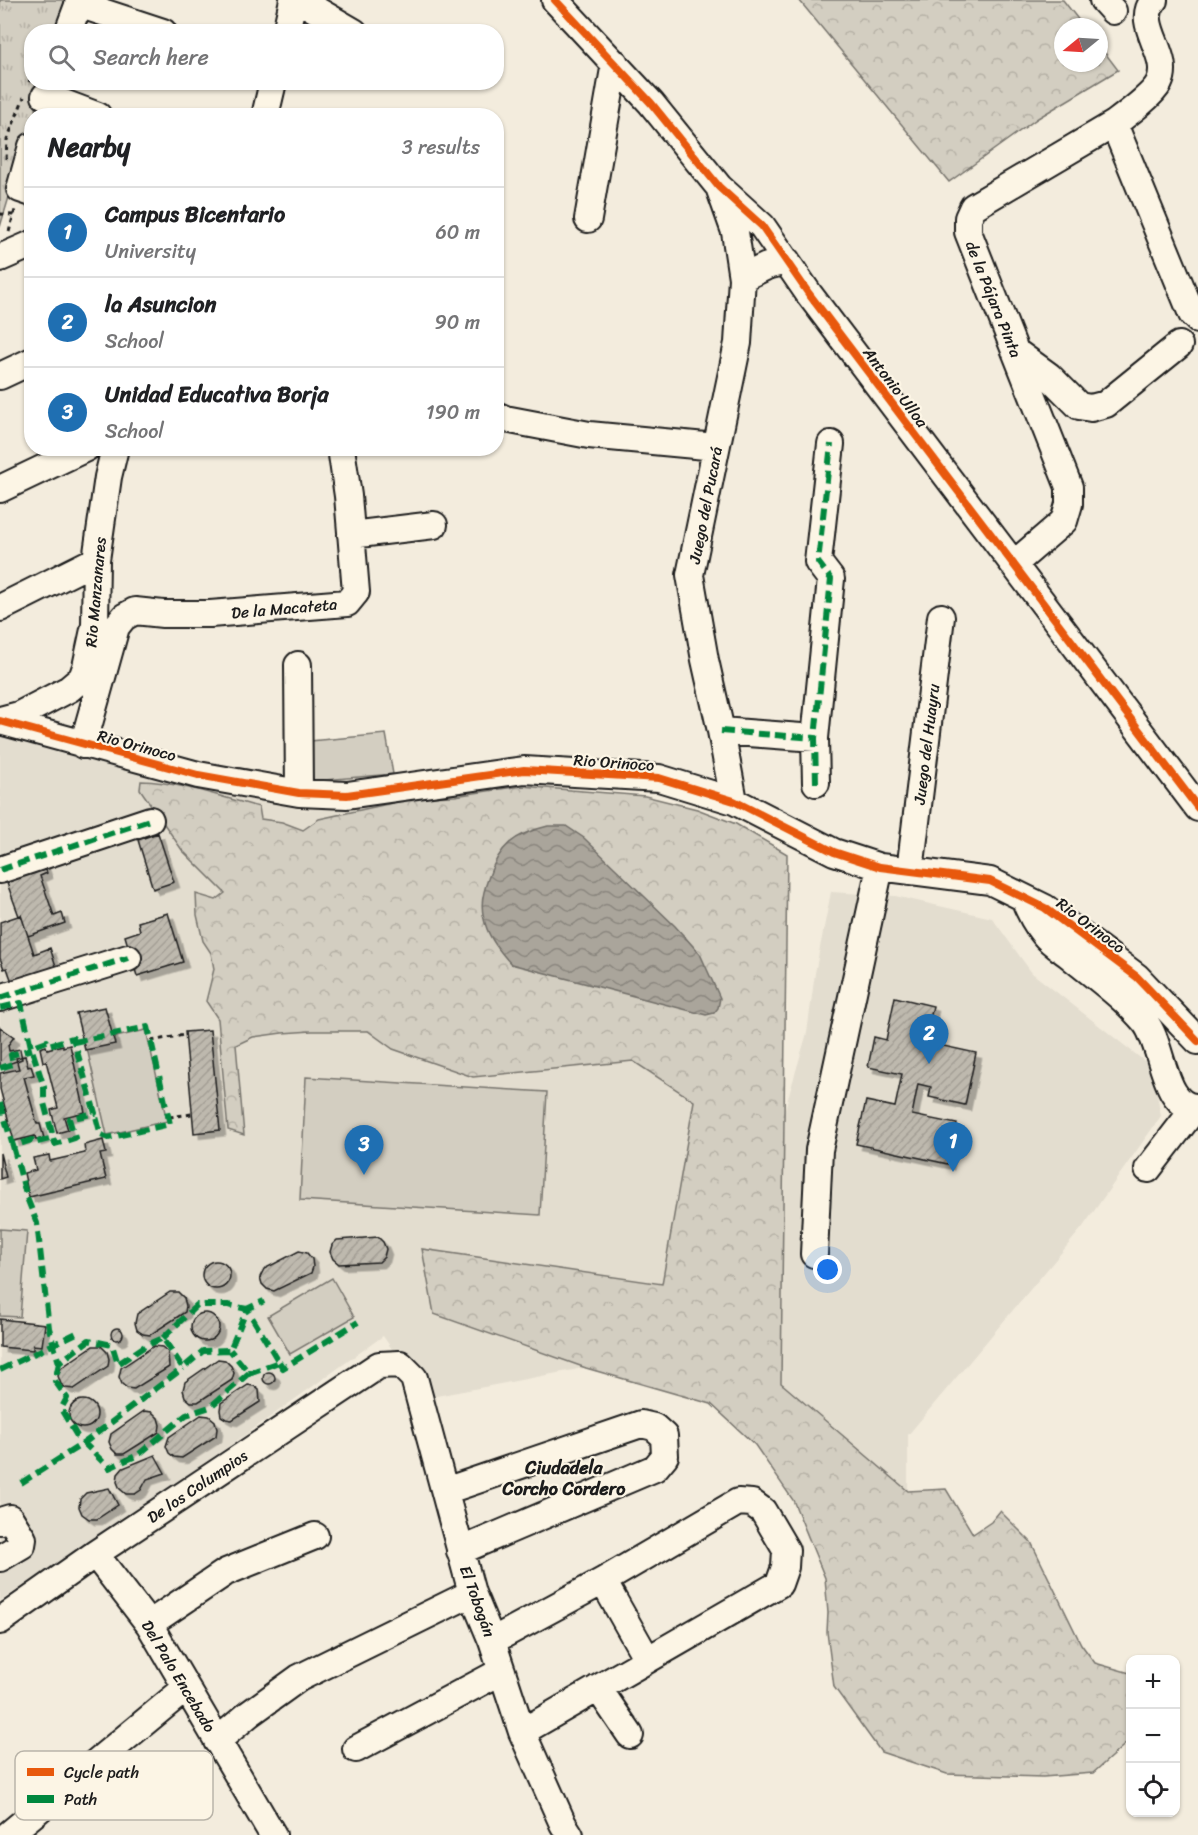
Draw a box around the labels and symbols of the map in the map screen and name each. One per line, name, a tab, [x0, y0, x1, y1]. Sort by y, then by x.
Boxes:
north arrow	[1054, 18, 1108, 72]
street label: de la Pájara Pinta	[957, 236, 1030, 362]
street label: Antonio Ulloa	[855, 340, 936, 435]
street label: Juego del Pucará	[680, 444, 731, 567]
street label: Rio Manzanares	[76, 535, 115, 648]
street label: De la Macateta	[230, 589, 338, 628]
street label: Juego del Huayru	[905, 682, 948, 807]
street label: Rio Orinoco	[94, 721, 180, 770]
street label: Rio Orinoco	[573, 745, 655, 780]
street label: Rio Orinoco	[1050, 890, 1132, 961]
pin: 2	[910, 1014, 948, 1064]
pin: 1	[934, 1122, 972, 1172]
pin: 3	[344, 1126, 384, 1175]
your location	[813, 1255, 842, 1284]
street label: De los Columpios	[141, 1441, 254, 1531]
district label: Ciudadela Corcho Cordero	[502, 1452, 626, 1505]
street label: El Tobogán	[451, 1561, 504, 1642]
street label: Del Palo Encebado	[133, 1614, 224, 1738]
legend	[15, 1751, 213, 1820]
text: Cycle path	[64, 1758, 139, 1787]
text: Path	[64, 1785, 97, 1814]

